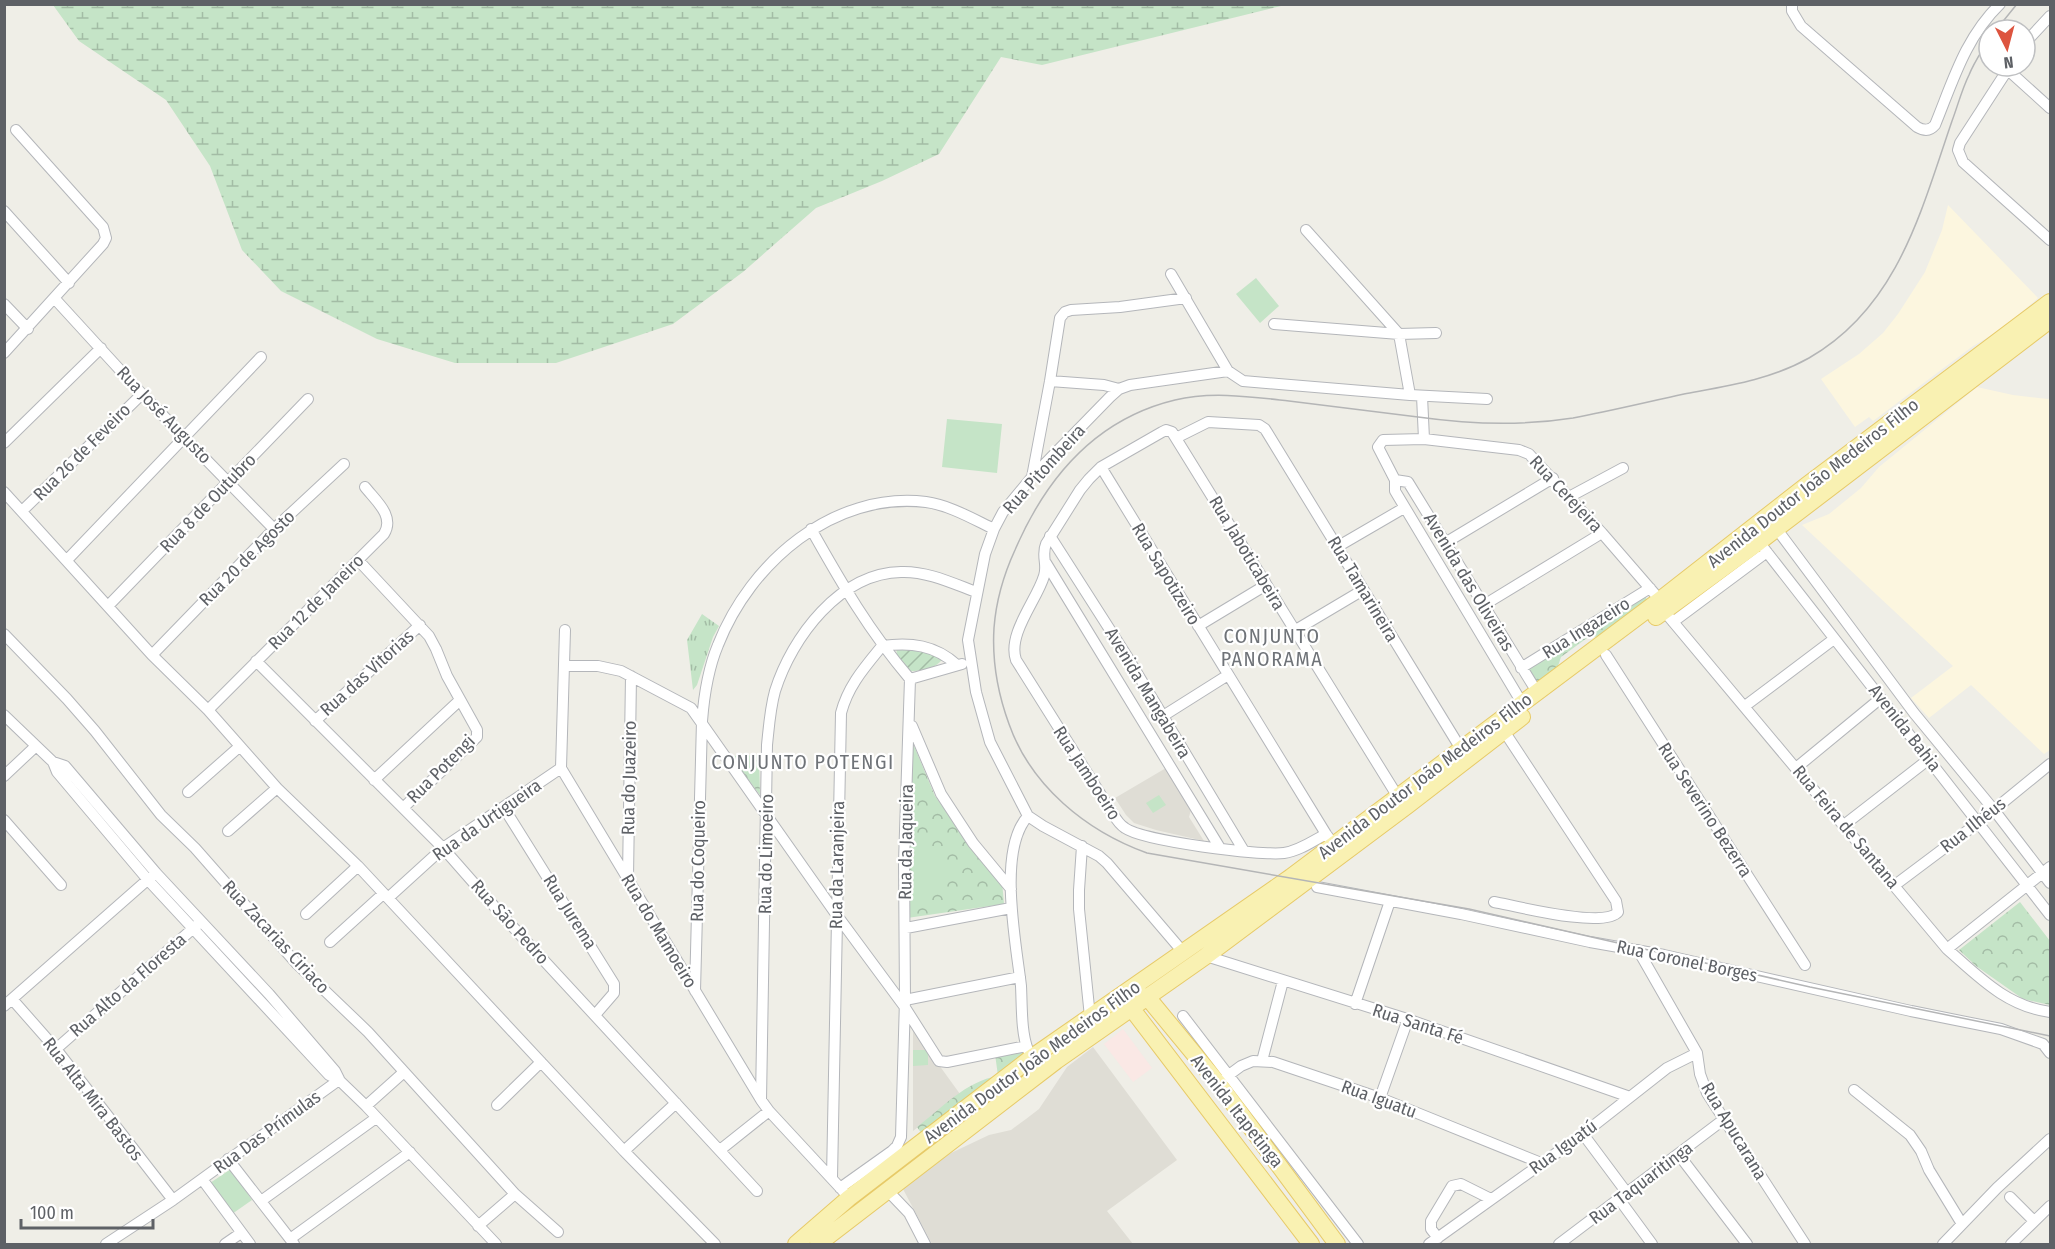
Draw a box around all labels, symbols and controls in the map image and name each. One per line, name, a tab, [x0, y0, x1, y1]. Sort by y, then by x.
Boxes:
north arrow	[1977, 18, 2037, 78]
text: N	[2003, 52, 2014, 72]
street label: Rua José Augusto	[112, 362, 216, 468]
street label: Avenida Doutor João Medeiros Filho	[1703, 394, 1923, 572]
street label: Rua 26 de Feveiro	[29, 399, 135, 505]
street label: Rua Pitombeira	[998, 420, 1090, 518]
street label: Rua 8 de Outubro	[155, 449, 261, 557]
street label: Rua Cerejeira	[1525, 451, 1607, 537]
street label: Rua Jaboticabeira	[1204, 492, 1290, 614]
street label: Rua 20 de Agosto	[195, 506, 299, 610]
street label: Avenida das Oliveiras	[1419, 509, 1519, 655]
street label: Rua Sapotizeiro	[1127, 519, 1205, 629]
street label: Rua Tamarineira	[1323, 532, 1403, 646]
street label: Rua 12 de Janeiro	[264, 550, 368, 654]
street label: Rua Ingazeiro	[1538, 592, 1634, 664]
street label: Avenida Mangabeira	[1100, 624, 1196, 763]
district label: CONJUNTO PANORAMA	[1221, 624, 1323, 671]
street label: Rua das Vitorias	[316, 625, 419, 721]
street label: Avenida Bahia	[1864, 680, 1946, 776]
street label: Avenida Doutor João Medeiros Filho	[1314, 688, 1536, 864]
street label: Rua do Juazeiro	[617, 721, 641, 835]
street label: Rua Jamboeiro	[1048, 722, 1126, 824]
street label: Rua Potengi	[402, 730, 480, 808]
street label: Rua Severino Bezerra	[1653, 739, 1757, 882]
district label: CONJUNTO POTENGI	[711, 750, 895, 774]
street label: Rua Feira de Santana	[1788, 761, 1904, 893]
street label: Rua da Urtigueira	[428, 774, 546, 866]
street label: Rua da Jaqueira	[894, 784, 918, 900]
street label: Rua Ilhéus	[1936, 792, 2010, 857]
street label: Rua do Limoeiro	[754, 794, 778, 914]
street label: Rua do Coqueiro	[686, 800, 710, 922]
street label: Rua da Laranjeira	[825, 801, 849, 929]
street label: Rua do Mamoeiro	[616, 870, 702, 992]
street label: Rua Jurema	[538, 871, 602, 954]
street label: Rua São Pedro	[466, 875, 554, 969]
street label: Rua Zacarias Ciriaco	[218, 876, 334, 998]
street label: Rua Alto da Floresta	[65, 928, 191, 1042]
street label: Rua Coronel Borges	[1615, 935, 1760, 987]
street label: Avenida Doutor João Medeiros Filho	[919, 976, 1145, 1148]
street label: Rua Santa Fé	[1370, 999, 1466, 1049]
street label: Rua Alta Mira Bastos	[38, 1033, 148, 1165]
street label: Avenida Itapetinga	[1186, 1050, 1288, 1172]
street label: Rua Iguatu	[1338, 1075, 1420, 1123]
street label: Rua Apucarana	[1696, 1078, 1772, 1184]
street label: Rua Das Prímulas	[209, 1085, 325, 1178]
street label: Rua Iguatú	[1525, 1115, 1601, 1179]
street label: Rua Taquaritinga	[1585, 1137, 1697, 1229]
scale bar	[21, 1192, 153, 1230]
text: 100 m	[30, 1202, 74, 1224]

